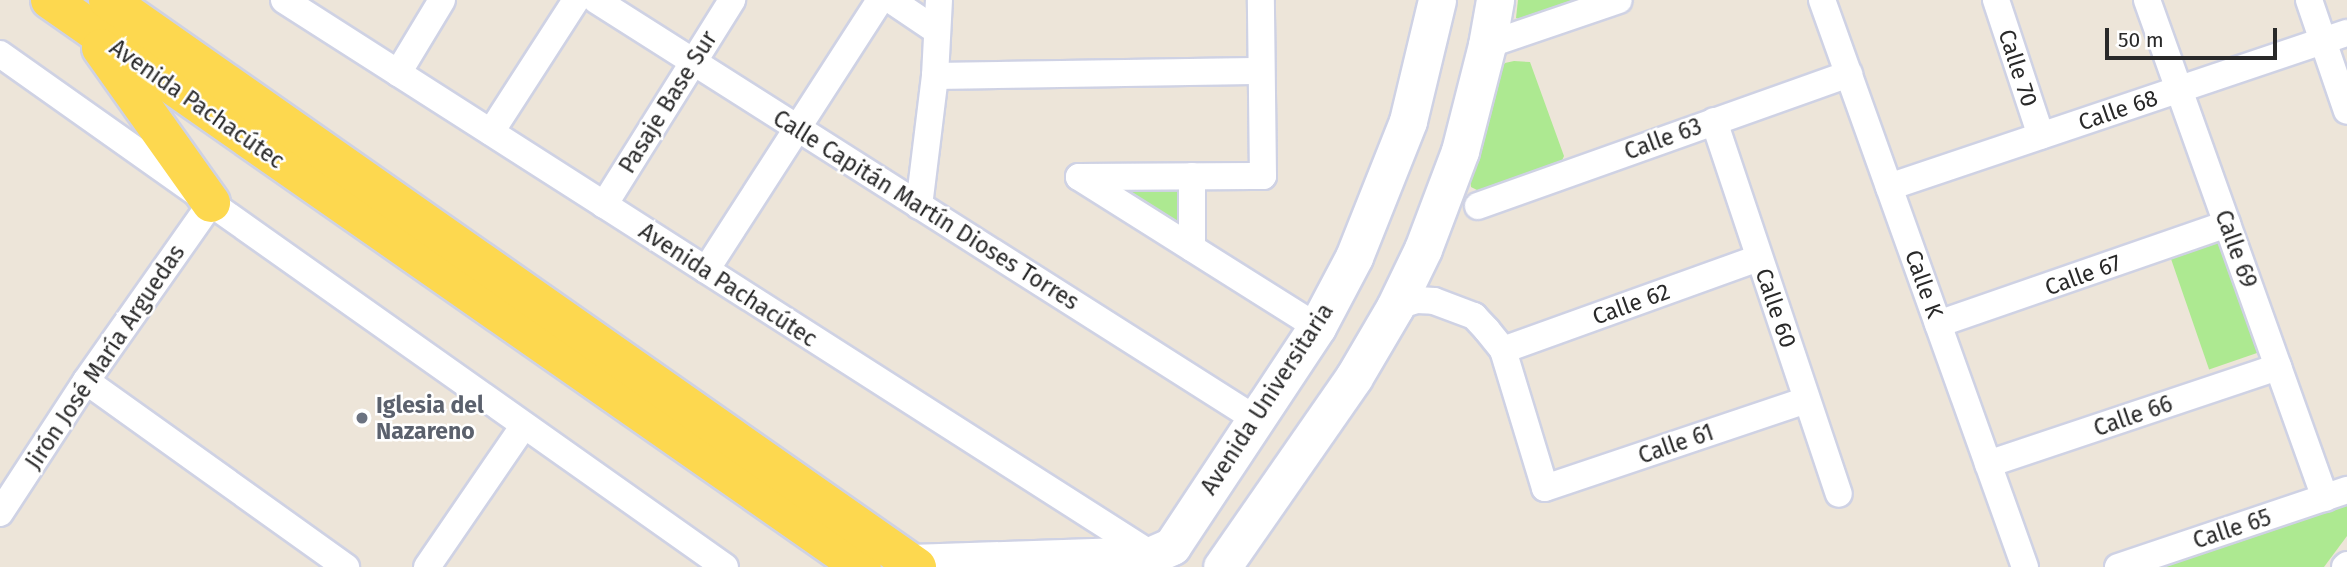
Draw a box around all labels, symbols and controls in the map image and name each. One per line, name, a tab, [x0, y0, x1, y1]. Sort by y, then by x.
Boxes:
scale bar	[2109, 14, 2280, 58]
street label: Pasaje Base Sur	[613, 26, 723, 178]
street label: Calle 70	[1993, 26, 2043, 110]
text: 50 m	[2118, 27, 2164, 53]
street label: Avenida Pachacútec	[105, 33, 289, 175]
street label: Calle 68	[2075, 84, 2161, 136]
street label: Calle Capitán Martín Dioses Torres	[768, 104, 1084, 316]
street label: Calle 63	[1620, 112, 1706, 166]
street label: Calle 69	[2209, 206, 2263, 292]
street label: Avenida Pachacútec	[634, 217, 822, 353]
street label: Jirón José María Arguedas	[19, 239, 191, 475]
street label: Calle K	[1899, 246, 1949, 322]
street label: Calle 67	[2041, 249, 2125, 301]
street label: Calle 60	[1750, 265, 1802, 351]
street label: Calle 62	[1589, 277, 1673, 331]
street label: Avenida Universitaria	[1195, 298, 1339, 500]
street label: Calle 66	[2090, 390, 2176, 442]
place label: Iglesia del Nazareno	[376, 391, 484, 445]
marker: Iglesia del Nazareno	[354, 410, 370, 426]
street label: Calle 61	[1635, 418, 1717, 470]
street label: Calle 65	[2189, 503, 2275, 555]

